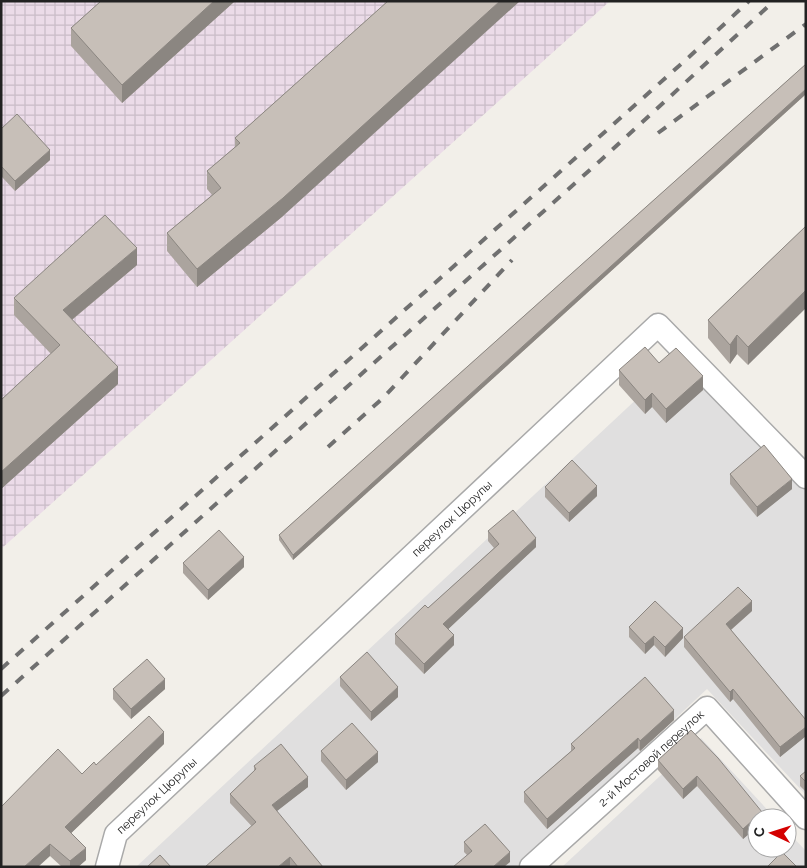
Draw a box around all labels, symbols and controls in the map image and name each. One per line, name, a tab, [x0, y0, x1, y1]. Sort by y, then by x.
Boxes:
street label: переулок Цюрупы	[409, 478, 495, 560]
street label: 2-й Мостовой переулок	[596, 707, 707, 810]
street label: переулок Цюрупы	[114, 755, 200, 837]
north arrow	[747, 808, 797, 858]
text: С	[751, 826, 767, 837]

